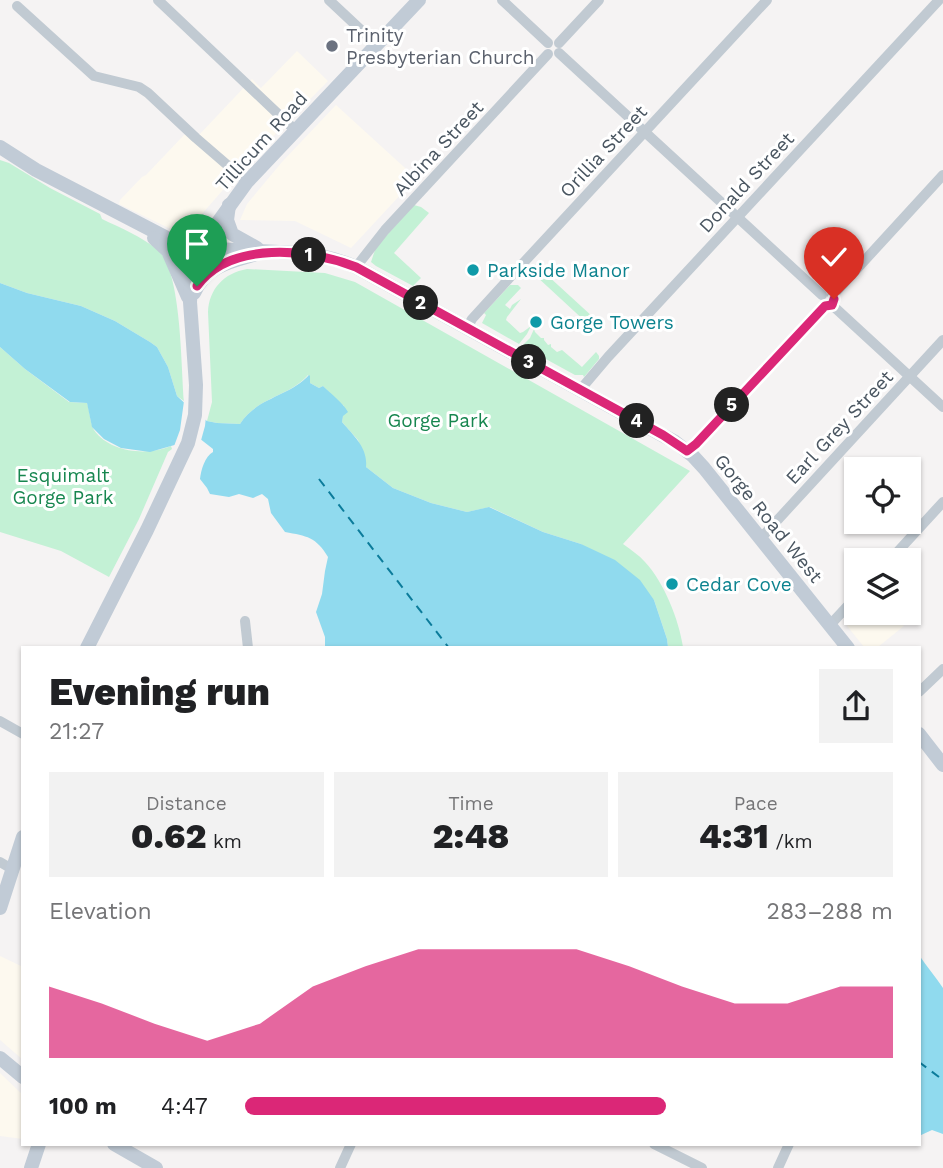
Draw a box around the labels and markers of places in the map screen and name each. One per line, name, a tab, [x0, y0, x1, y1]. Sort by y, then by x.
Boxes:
place label: Trinity Presbyterian Church	[346, 24, 535, 69]
marker: Trinity Presbyterian Church	[324, 38, 340, 54]
pin	[167, 214, 227, 286]
pin	[804, 227, 864, 299]
pin: 1	[292, 238, 326, 272]
place label: Parkside Manor	[487, 259, 630, 282]
marker: Parkside Manor	[465, 262, 481, 278]
pin: 2	[404, 286, 438, 320]
place label: Gorge Towers	[550, 311, 674, 334]
marker: Gorge Towers	[528, 314, 544, 330]
pin: 3	[512, 344, 546, 380]
pin: 5	[714, 388, 750, 422]
pin: 4	[620, 404, 654, 438]
place label: Cedar Cove	[686, 573, 792, 596]
marker: Cedar Cove	[664, 576, 680, 592]

